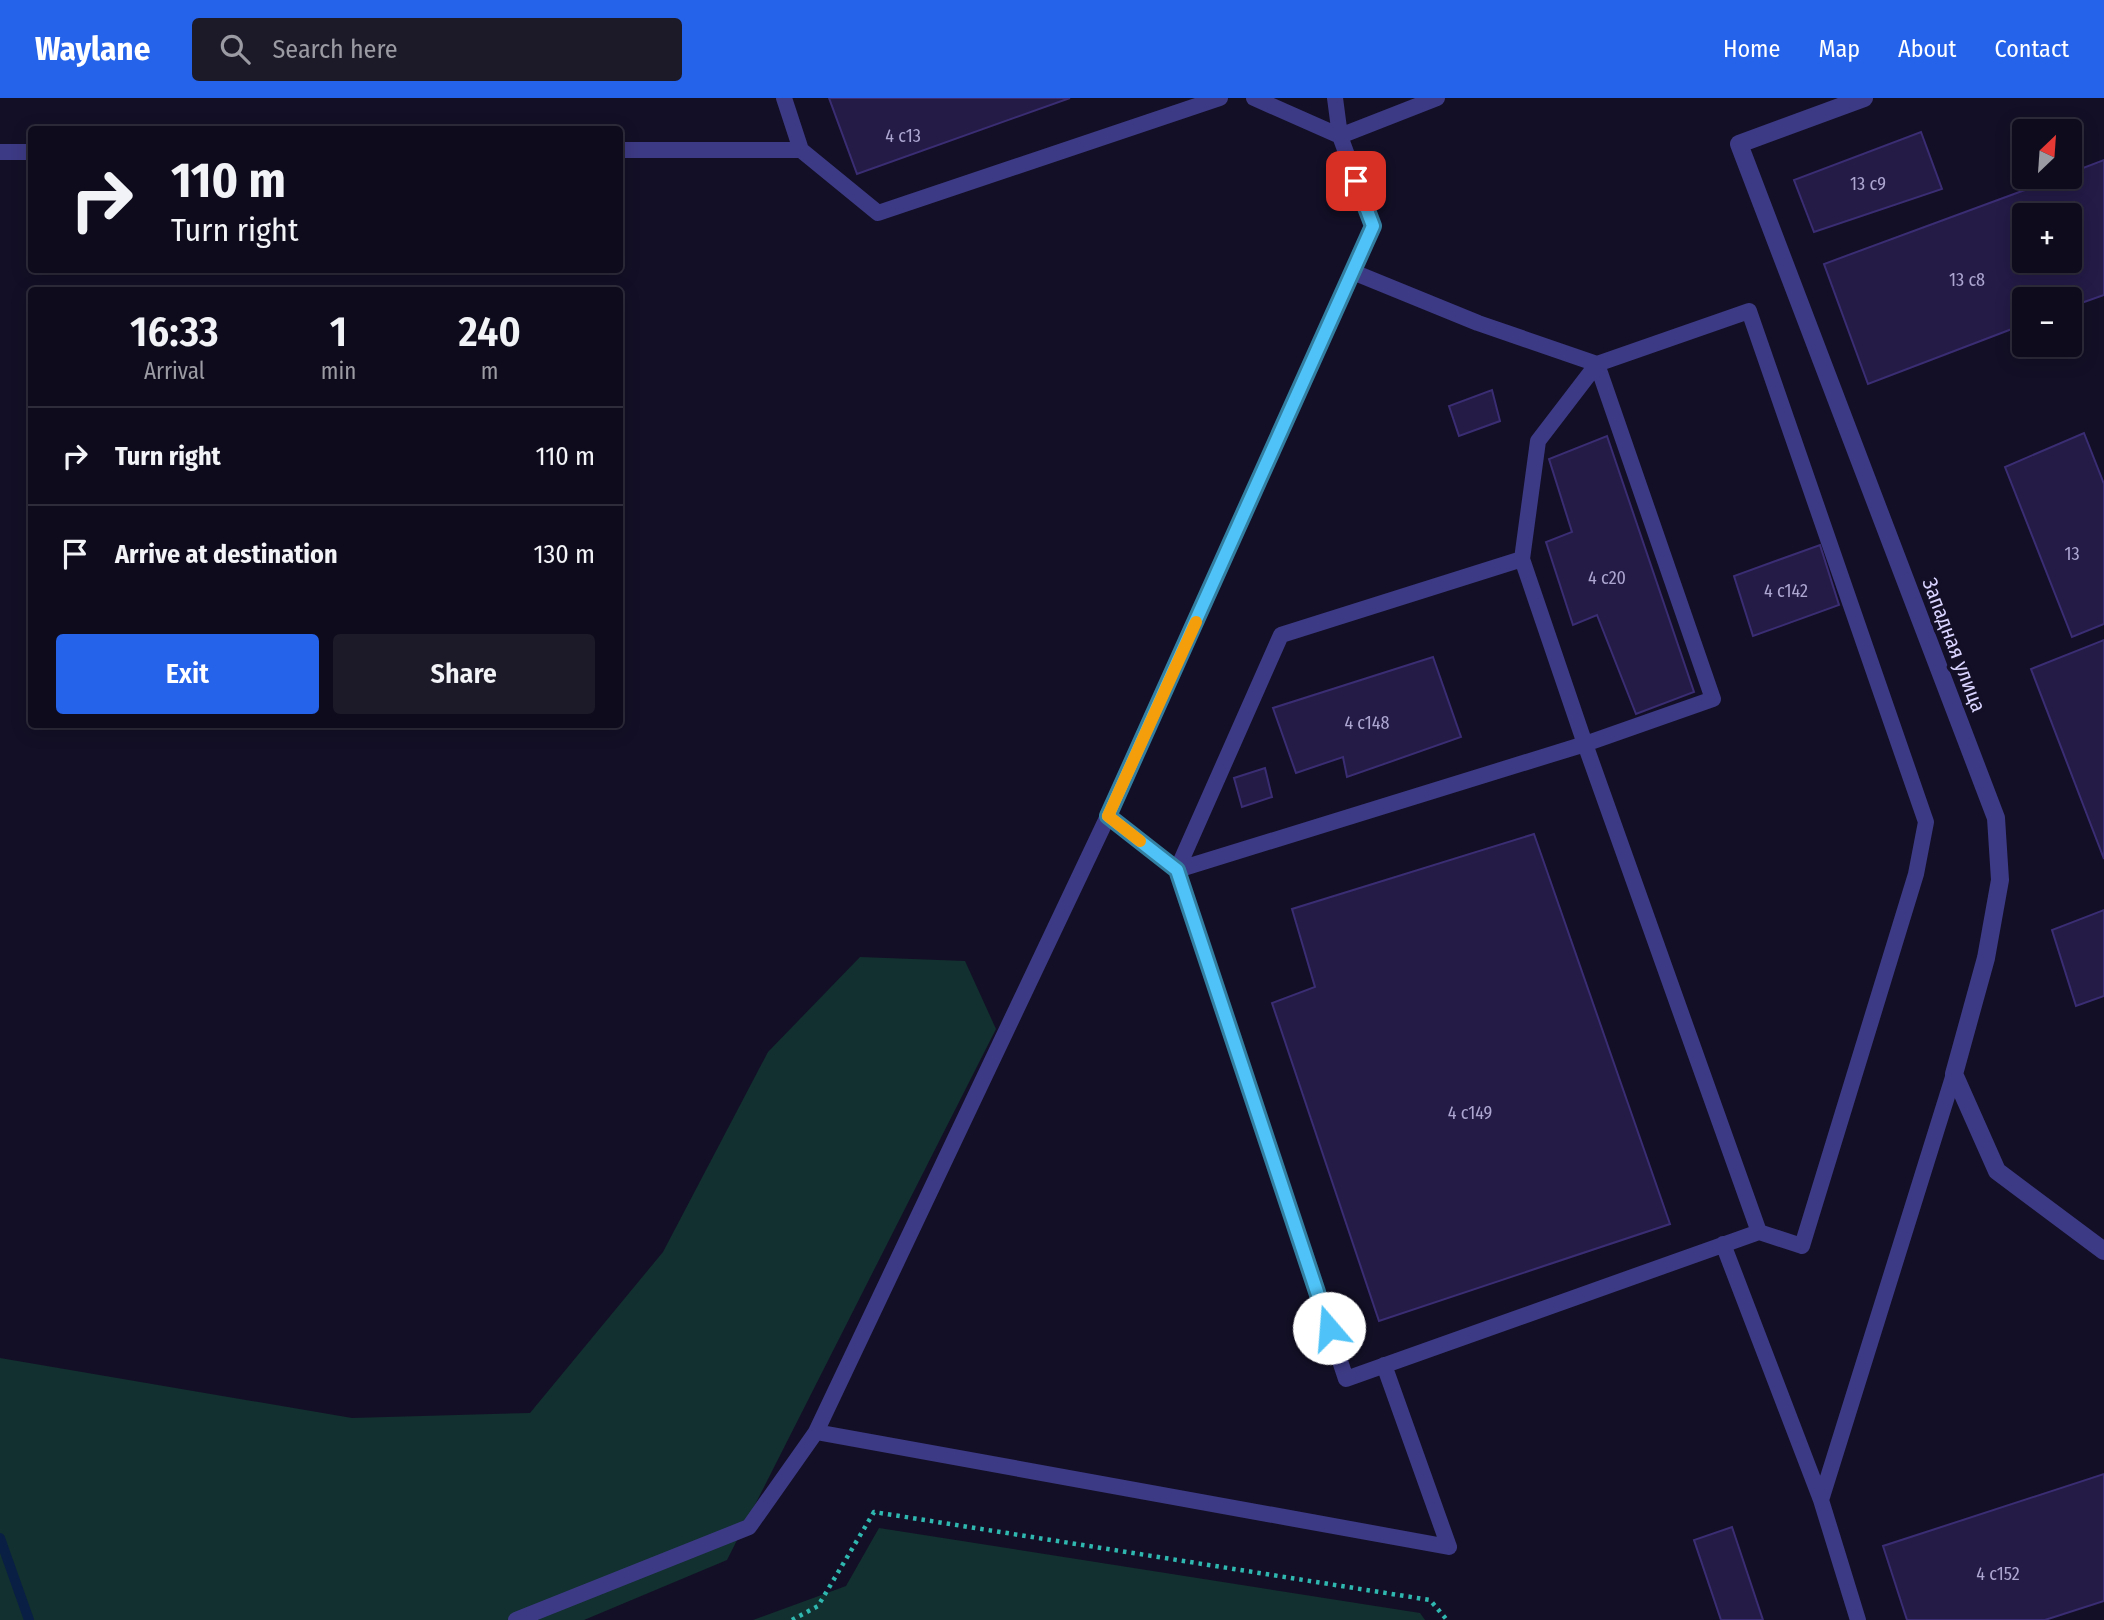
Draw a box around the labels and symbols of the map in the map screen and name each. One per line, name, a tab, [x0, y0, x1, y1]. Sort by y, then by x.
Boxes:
north arrow	[2012, 119, 2082, 189]
house number: 4 с13	[885, 125, 921, 147]
pin	[1326, 151, 1386, 211]
house number: 13 с9	[1850, 173, 1886, 195]
house number: 13 с8	[1949, 269, 1985, 291]
house number: 13	[2064, 543, 2080, 565]
house number: 4 с20	[1588, 567, 1626, 589]
street label: Западная улица	[1916, 574, 1992, 716]
house number: 4 с142	[1764, 580, 1808, 602]
house number: 4 с148	[1344, 712, 1390, 734]
house number: 4 с149	[1448, 1102, 1492, 1124]
position arrow	[1292, 1291, 1366, 1365]
house number: 4 с152	[1976, 1563, 2020, 1585]

